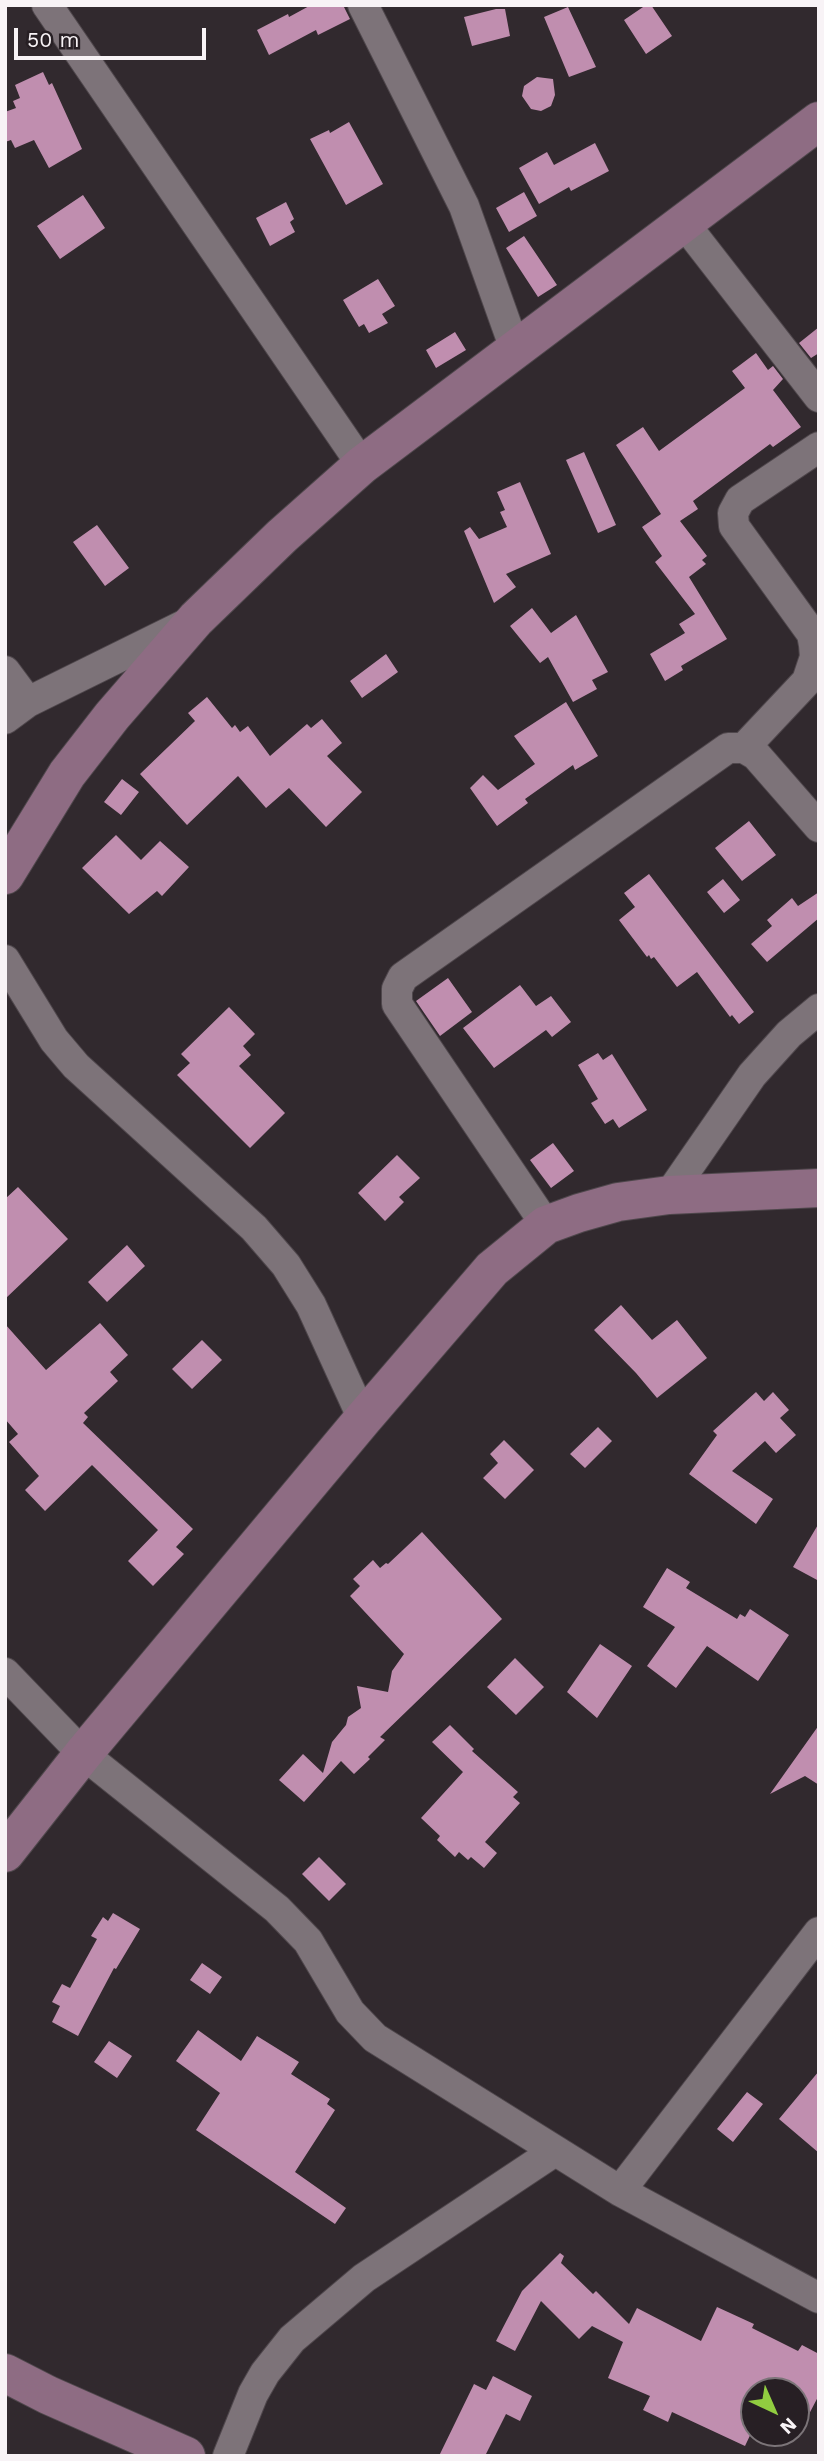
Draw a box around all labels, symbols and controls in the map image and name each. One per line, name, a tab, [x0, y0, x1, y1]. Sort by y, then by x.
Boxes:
scale bar	[18, 14, 210, 58]
text: 50 m	[27, 27, 79, 52]
north arrow	[740, 2377, 810, 2447]
text: N	[775, 2413, 802, 2439]

